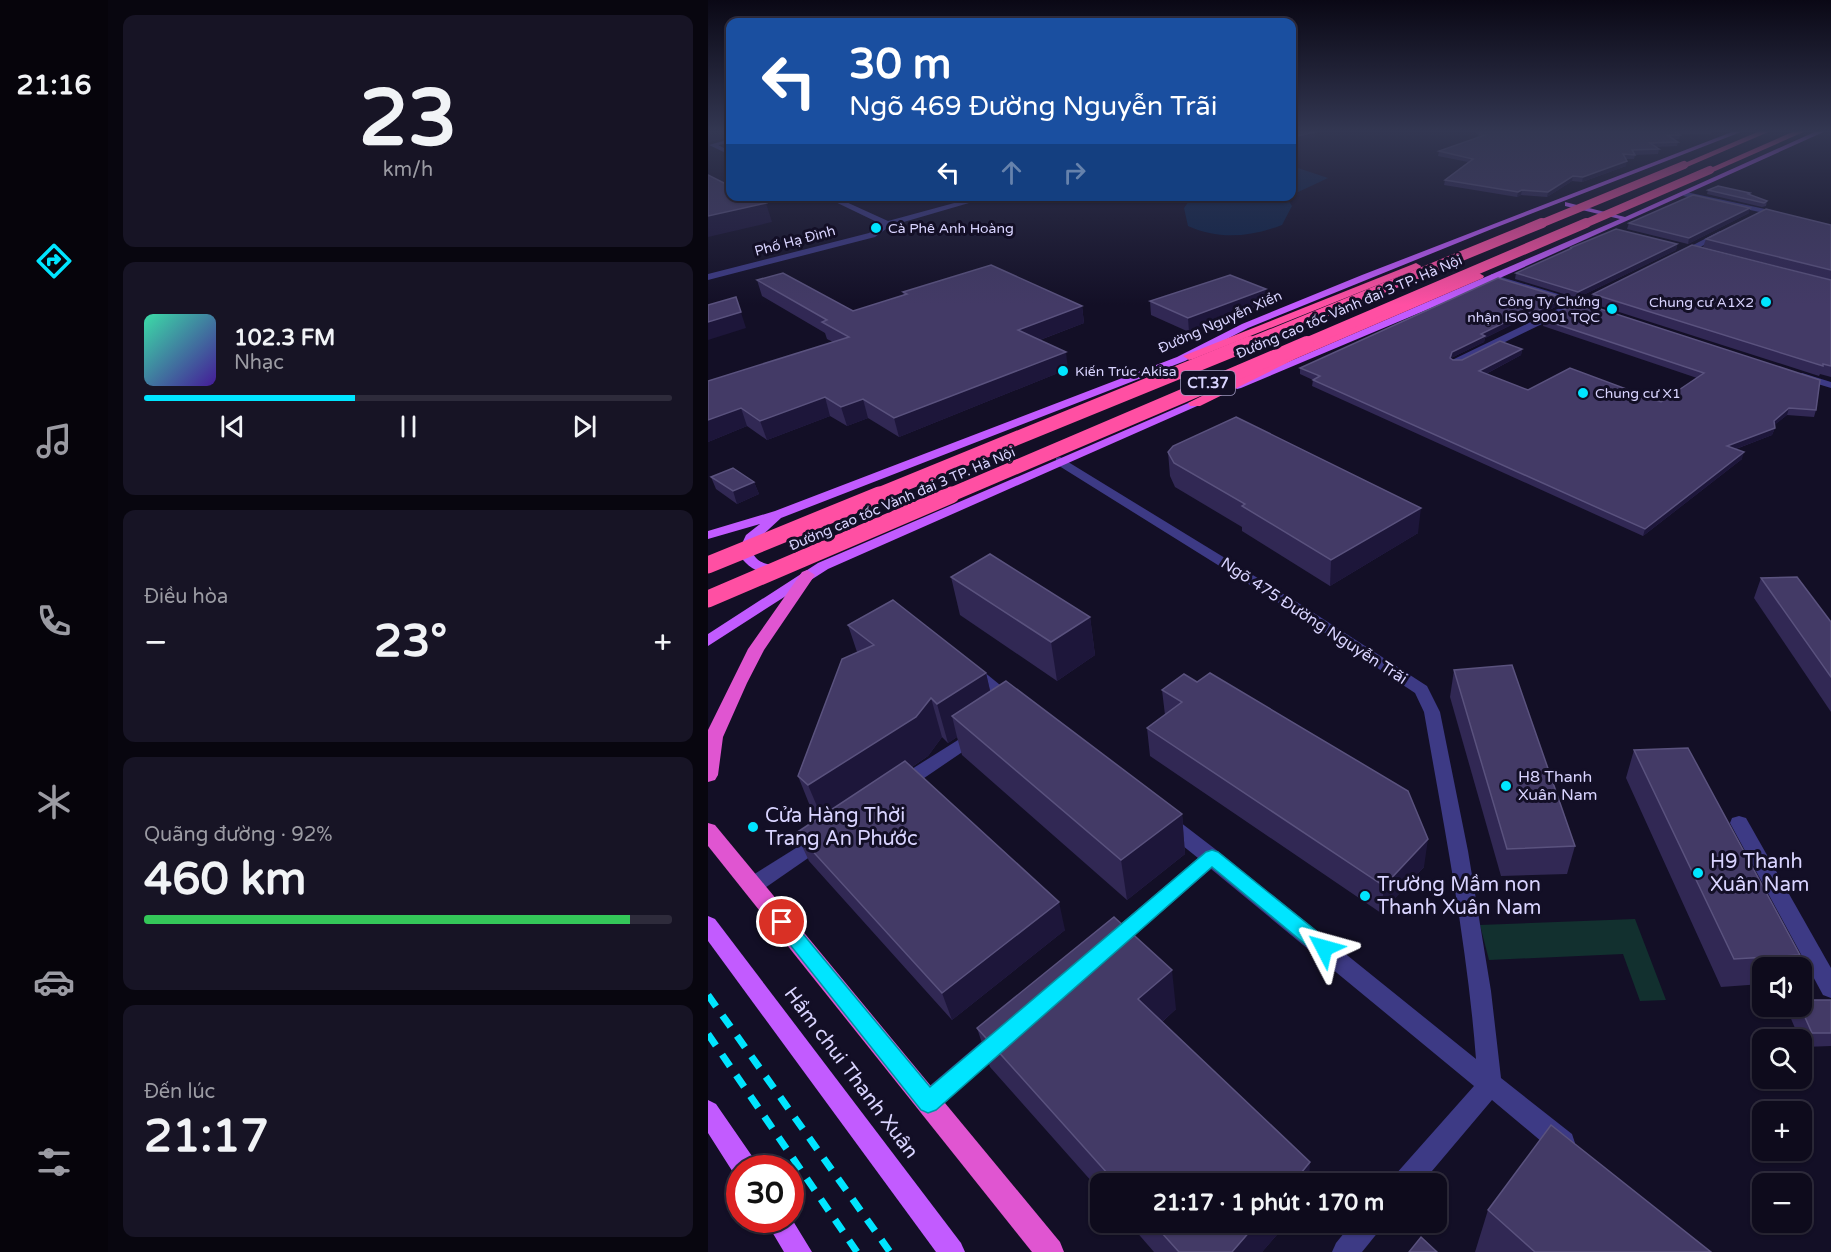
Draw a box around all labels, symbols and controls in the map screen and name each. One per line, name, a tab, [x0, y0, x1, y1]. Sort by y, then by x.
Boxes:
text: 30 m	[849, 39, 951, 90]
icon: left	[750, 42, 828, 120]
text: 21:16	[17, 69, 91, 102]
text: 23	[359, 72, 457, 166]
text: Ngõ 469 Đường Nguyễn Trãi	[849, 90, 1217, 123]
icon: left	[932, 156, 965, 189]
icon: ahead	[995, 156, 1028, 189]
icon: right	[1058, 156, 1091, 189]
text: km/h	[383, 158, 433, 182]
place label: Cà Phê Anh Hoàng	[888, 220, 1014, 237]
marker: Cà Phê Anh Hoàng	[869, 221, 883, 235]
street label: Phố Hạ Đình	[753, 222, 837, 260]
icon: directions	[33, 240, 75, 282]
street label: Đường cao tốc Vành đai 3 TP. Hà Nội	[1233, 251, 1465, 363]
street label: Đường Nguyễn Xiển	[1155, 287, 1285, 357]
place label: Công Ty Chứng nhận ISO 9001 TQC	[1467, 293, 1600, 326]
place label: Chung cư A1X2	[1649, 294, 1754, 311]
marker: Chung cư A1X2	[1759, 295, 1773, 309]
marker: Công Ty Chứng nhận ISO 9001 TQC	[1605, 302, 1619, 316]
text: 102.3 FM	[234, 325, 335, 351]
text: Nhạc	[234, 351, 284, 375]
place label: Kiến Trúc Akisa	[1075, 363, 1177, 380]
marker: Kiến Trúc Akisa	[1056, 364, 1070, 378]
road number: CT.37	[1181, 371, 1235, 395]
place label: Chung cư X1	[1595, 385, 1681, 402]
marker: Chung cư X1	[1576, 386, 1590, 400]
icon: previous	[216, 410, 249, 443]
icon: pause	[392, 410, 425, 443]
icon: next	[568, 410, 601, 443]
icon: music	[33, 420, 75, 462]
street label: Đường cao tốc Vành đai 3 TP. Hà Nội	[786, 443, 1018, 555]
street label: Ngõ 475 Đường Nguyễn Trãi	[1217, 553, 1411, 689]
text: Điều hòa	[144, 585, 228, 609]
icon: phone	[33, 600, 75, 642]
text: 23°	[374, 615, 447, 669]
text: −	[144, 623, 168, 662]
text: +	[653, 623, 672, 662]
place label: H8 Thanh Xuân Nam	[1518, 767, 1597, 805]
marker: H8 Thanh Xuân Nam	[1499, 779, 1513, 793]
icon: climate	[33, 781, 75, 823]
place label: Cửa Hàng Thời Trang An Phước	[765, 804, 918, 851]
marker: Cửa Hàng Thời Trang An Phước	[746, 820, 760, 834]
text: Quãng đường · 92%	[144, 823, 333, 847]
place label: H9 Thanh Xuân Nam	[1710, 850, 1809, 897]
text: 460 km	[144, 853, 306, 907]
marker: H9 Thanh Xuân Nam	[1691, 866, 1705, 880]
place label: Trường Mầm non Thanh Xuân Nam	[1377, 873, 1541, 920]
marker: Trường Mầm non Thanh Xuân Nam	[1358, 889, 1372, 903]
pin	[756, 896, 807, 947]
icon: arrive	[765, 905, 798, 938]
position arrow	[1292, 916, 1356, 980]
map controls	[1752, 957, 1812, 1233]
button: sound	[1752, 957, 1812, 1017]
icon: car	[33, 961, 75, 1003]
street label: Hầm chui Thanh Xuân	[779, 983, 923, 1163]
button: search	[1752, 1029, 1812, 1089]
text: Đến lúc	[144, 1080, 215, 1104]
button: +	[1752, 1101, 1812, 1161]
text: 21:17	[144, 1110, 269, 1164]
icon: filters	[33, 1141, 75, 1183]
speed limit sign: 30	[726, 1155, 804, 1233]
button: −	[1752, 1173, 1812, 1233]
text: 21:17 · 1 phút · 170 m	[1153, 1190, 1384, 1216]

